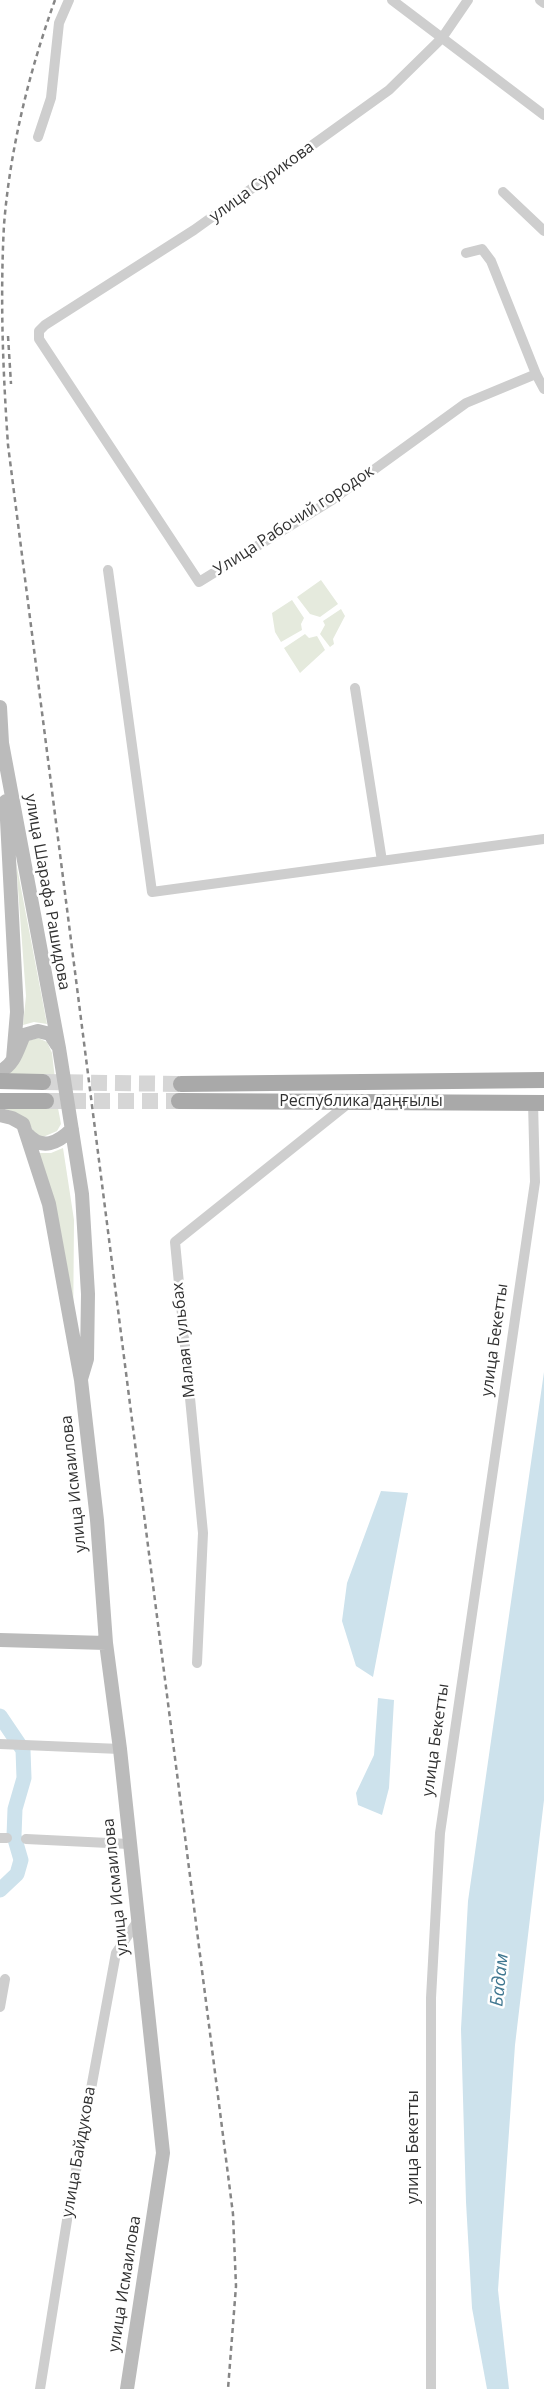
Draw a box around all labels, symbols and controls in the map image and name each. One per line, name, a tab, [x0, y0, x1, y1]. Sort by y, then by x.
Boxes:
street label: улица Сурикова	[206, 138, 318, 226]
street label: Улица Рабочий городок	[210, 462, 378, 580]
street label: улица Шарафа Рашидова	[20, 792, 74, 992]
street label: Республика даңғылы	[279, 1091, 443, 1111]
street label: Малая Гульбах	[168, 1281, 200, 1399]
street label: улица Бекетты	[478, 1282, 512, 1398]
street label: улица Исмаилова	[57, 1414, 91, 1554]
street label: улица Бекетты	[419, 1682, 453, 1798]
street label: улица Исмаилова	[99, 1817, 133, 1957]
water label: Бадам	[486, 1952, 514, 2008]
street label: улица Байдукова	[58, 2085, 100, 2219]
street label: улица Бекетты	[403, 2090, 423, 2204]
street label: улица Исмаилова	[105, 2214, 145, 2354]

